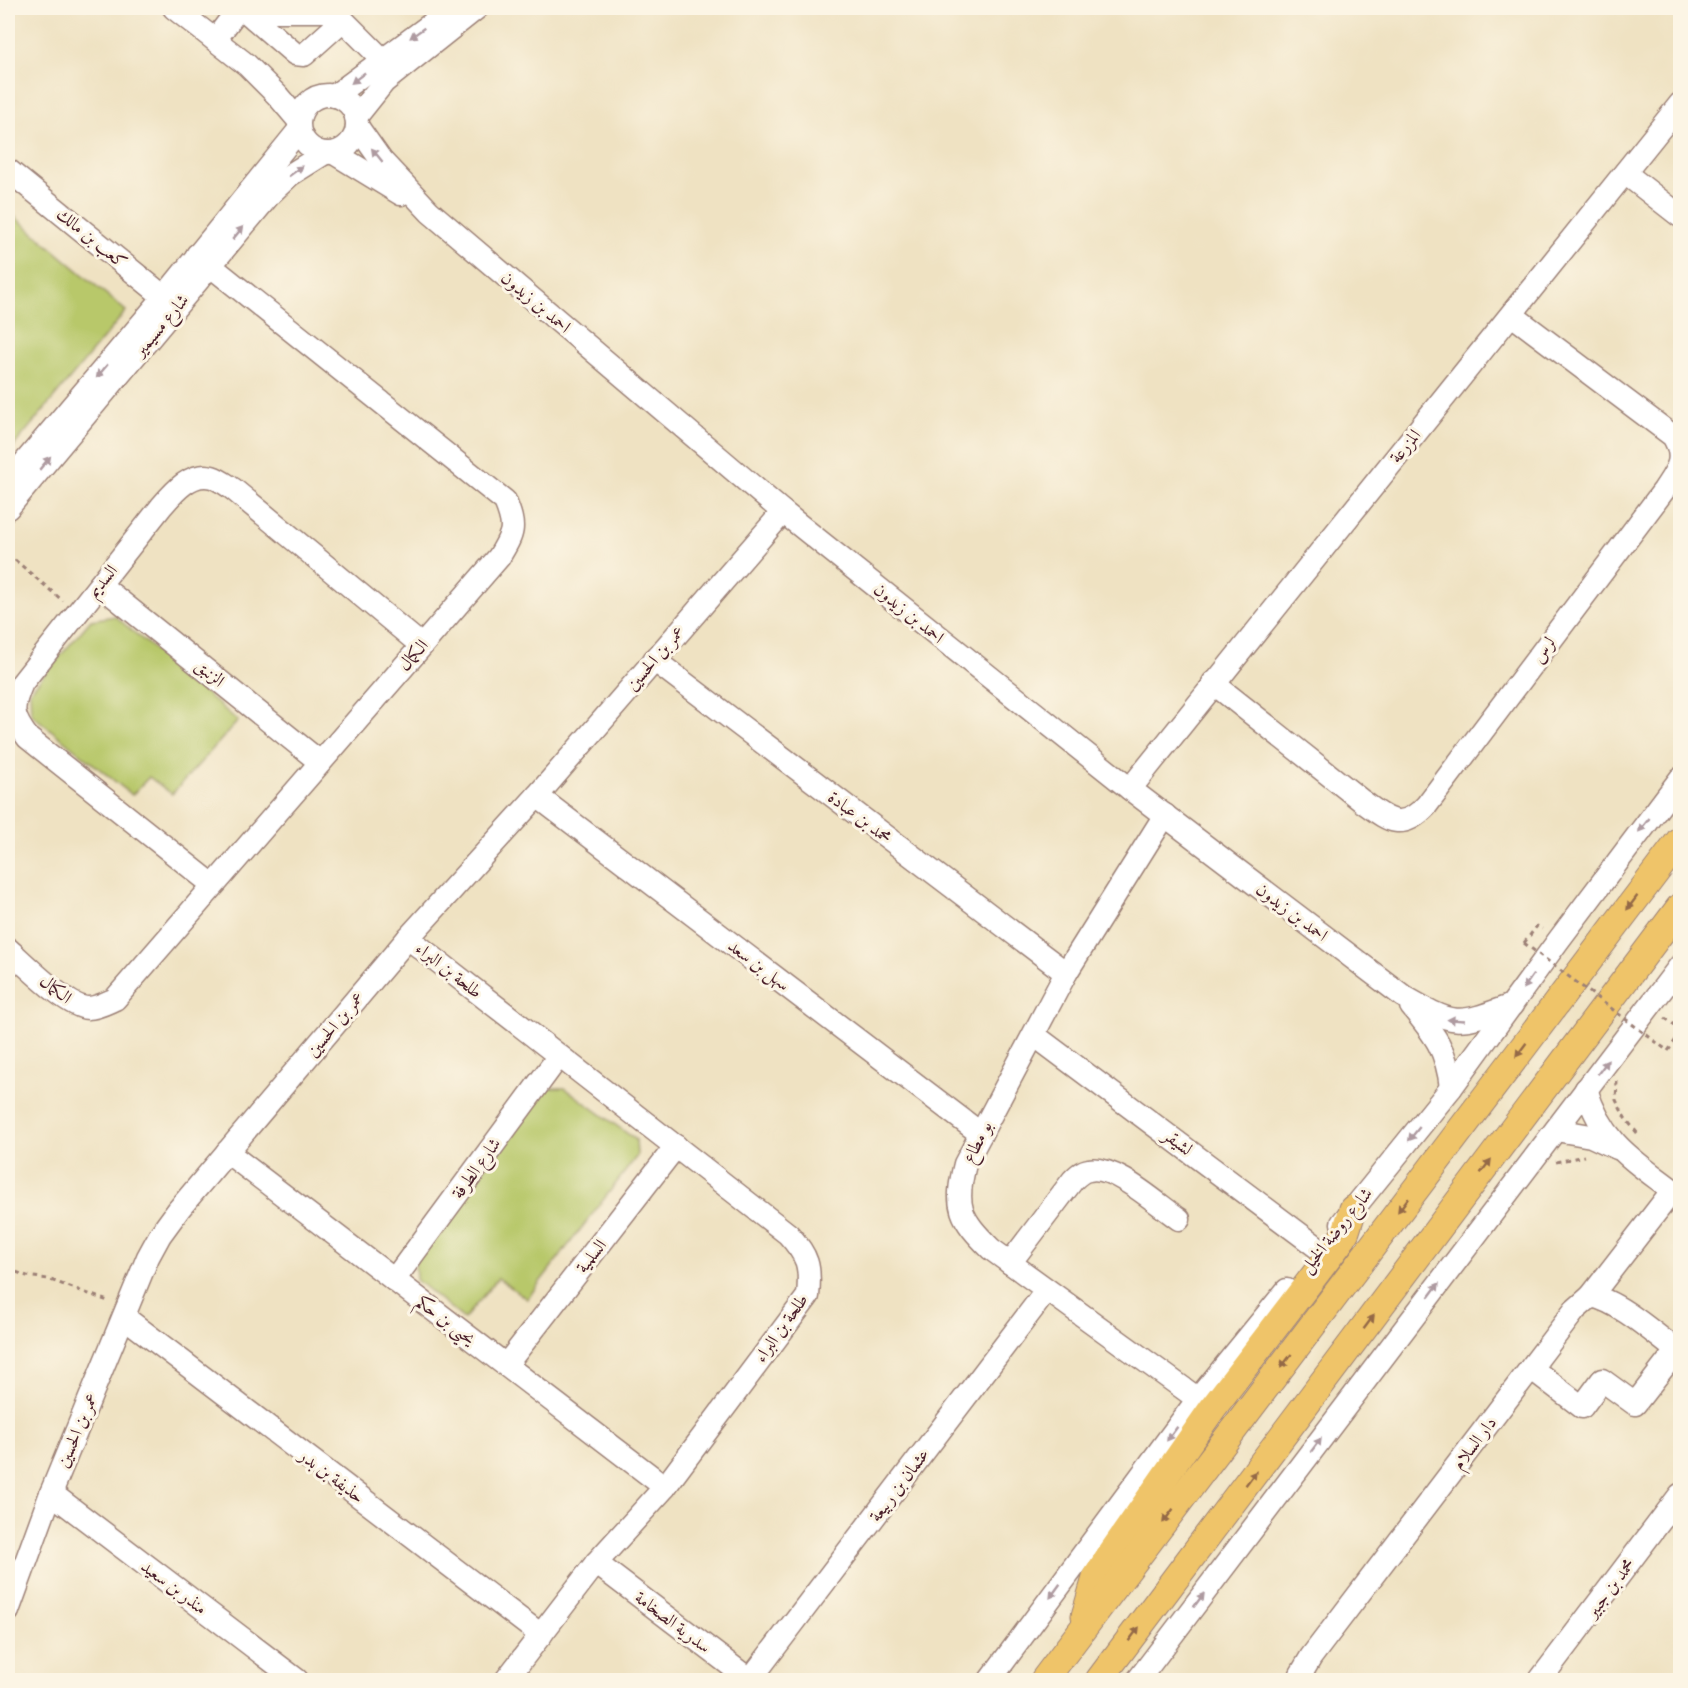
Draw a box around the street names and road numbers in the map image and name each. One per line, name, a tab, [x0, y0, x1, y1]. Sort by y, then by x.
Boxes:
street label: كعب بن مالك	[52, 203, 132, 274]
street label: احمد بن زيدون	[496, 266, 575, 338]
street label: شارع مسيمير	[127, 289, 197, 365]
street label: المزرعة	[1385, 424, 1426, 468]
street label: السديم	[82, 560, 126, 605]
street label: احمد بن زيدون	[869, 578, 949, 649]
street label: عمر بن الحسين	[621, 621, 690, 696]
street label: لرس	[1527, 633, 1562, 668]
street label: الكمال	[393, 635, 434, 676]
street label: الزنبق	[190, 654, 229, 692]
street label: محمد بن عبادة	[823, 786, 896, 849]
street label: احمد بن زيدون	[1251, 878, 1332, 947]
street label: سهل بن سعد	[722, 934, 794, 997]
street label: طلحة بن البراء	[411, 937, 487, 1004]
street label: الكمال	[35, 970, 77, 1009]
street label: عمر بن الحسين	[301, 987, 370, 1062]
street label: بو مطاع	[957, 1117, 1000, 1168]
street label: لشيقر	[1157, 1123, 1197, 1161]
street label: شارع الطرفة	[446, 1133, 509, 1205]
street label: شارع روضة الخيل	[1295, 1183, 1380, 1280]
street label: السلمية	[571, 1235, 612, 1278]
street label: طلحة بن البراء	[749, 1289, 813, 1367]
street label: يحيى بن حكم	[408, 1290, 480, 1355]
street label: عمر بن الحسين	[51, 1389, 103, 1471]
street label: دار السلام	[1447, 1412, 1505, 1477]
street label: حذيفة بن بدر	[293, 1443, 369, 1509]
street label: عثمان بن ربيعة	[864, 1444, 935, 1527]
street label: محمد بن جبير	[1579, 1554, 1640, 1624]
street label: منذر بن سعيد	[136, 1555, 212, 1620]
street label: سدرية الصخامة	[630, 1586, 715, 1659]

